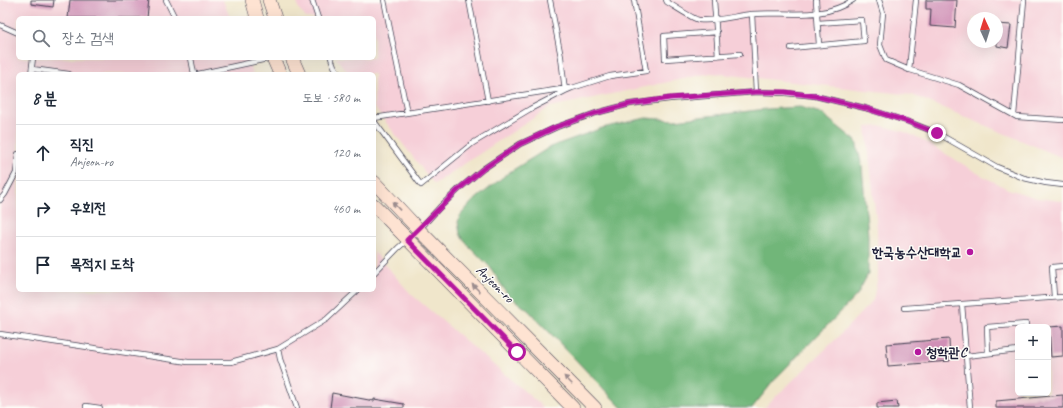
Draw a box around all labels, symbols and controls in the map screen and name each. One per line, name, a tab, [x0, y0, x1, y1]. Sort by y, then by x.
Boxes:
north arrow	[967, 12, 1003, 48]
search box	[16, 16, 376, 60]
icon: search	[30, 27, 52, 49]
text: 장소 검색	[62, 29, 114, 48]
text: 8 분	[32, 88, 57, 109]
text: 도보 · 580 m	[302, 90, 360, 106]
route end	[928, 124, 946, 142]
text: 직진	[70, 135, 94, 154]
icon: ahead	[32, 142, 54, 164]
text: 120 m	[332, 145, 360, 161]
text: Anjeon-ro	[70, 154, 113, 170]
icon: right	[32, 198, 54, 220]
text: 우회전	[70, 199, 106, 218]
one-way arrow	[392, 200, 401, 211]
text: 460 m	[332, 201, 360, 217]
place label: 한국농수산대학교	[871, 244, 962, 261]
marker: 한국농수산대학교	[965, 247, 975, 257]
icon: arrive	[32, 254, 54, 276]
text: 목적지 도착	[70, 255, 134, 274]
street label: Anjeon-ro	[473, 262, 518, 307]
one-way arrow	[472, 283, 481, 293]
map controls	[1015, 324, 1051, 396]
button: +	[1015, 324, 1051, 360]
route start	[508, 343, 526, 361]
place label: 청학관C	[926, 344, 969, 361]
marker: 청학관C	[913, 347, 923, 357]
button: −	[1015, 360, 1051, 396]
one-way arrow	[563, 375, 573, 385]

